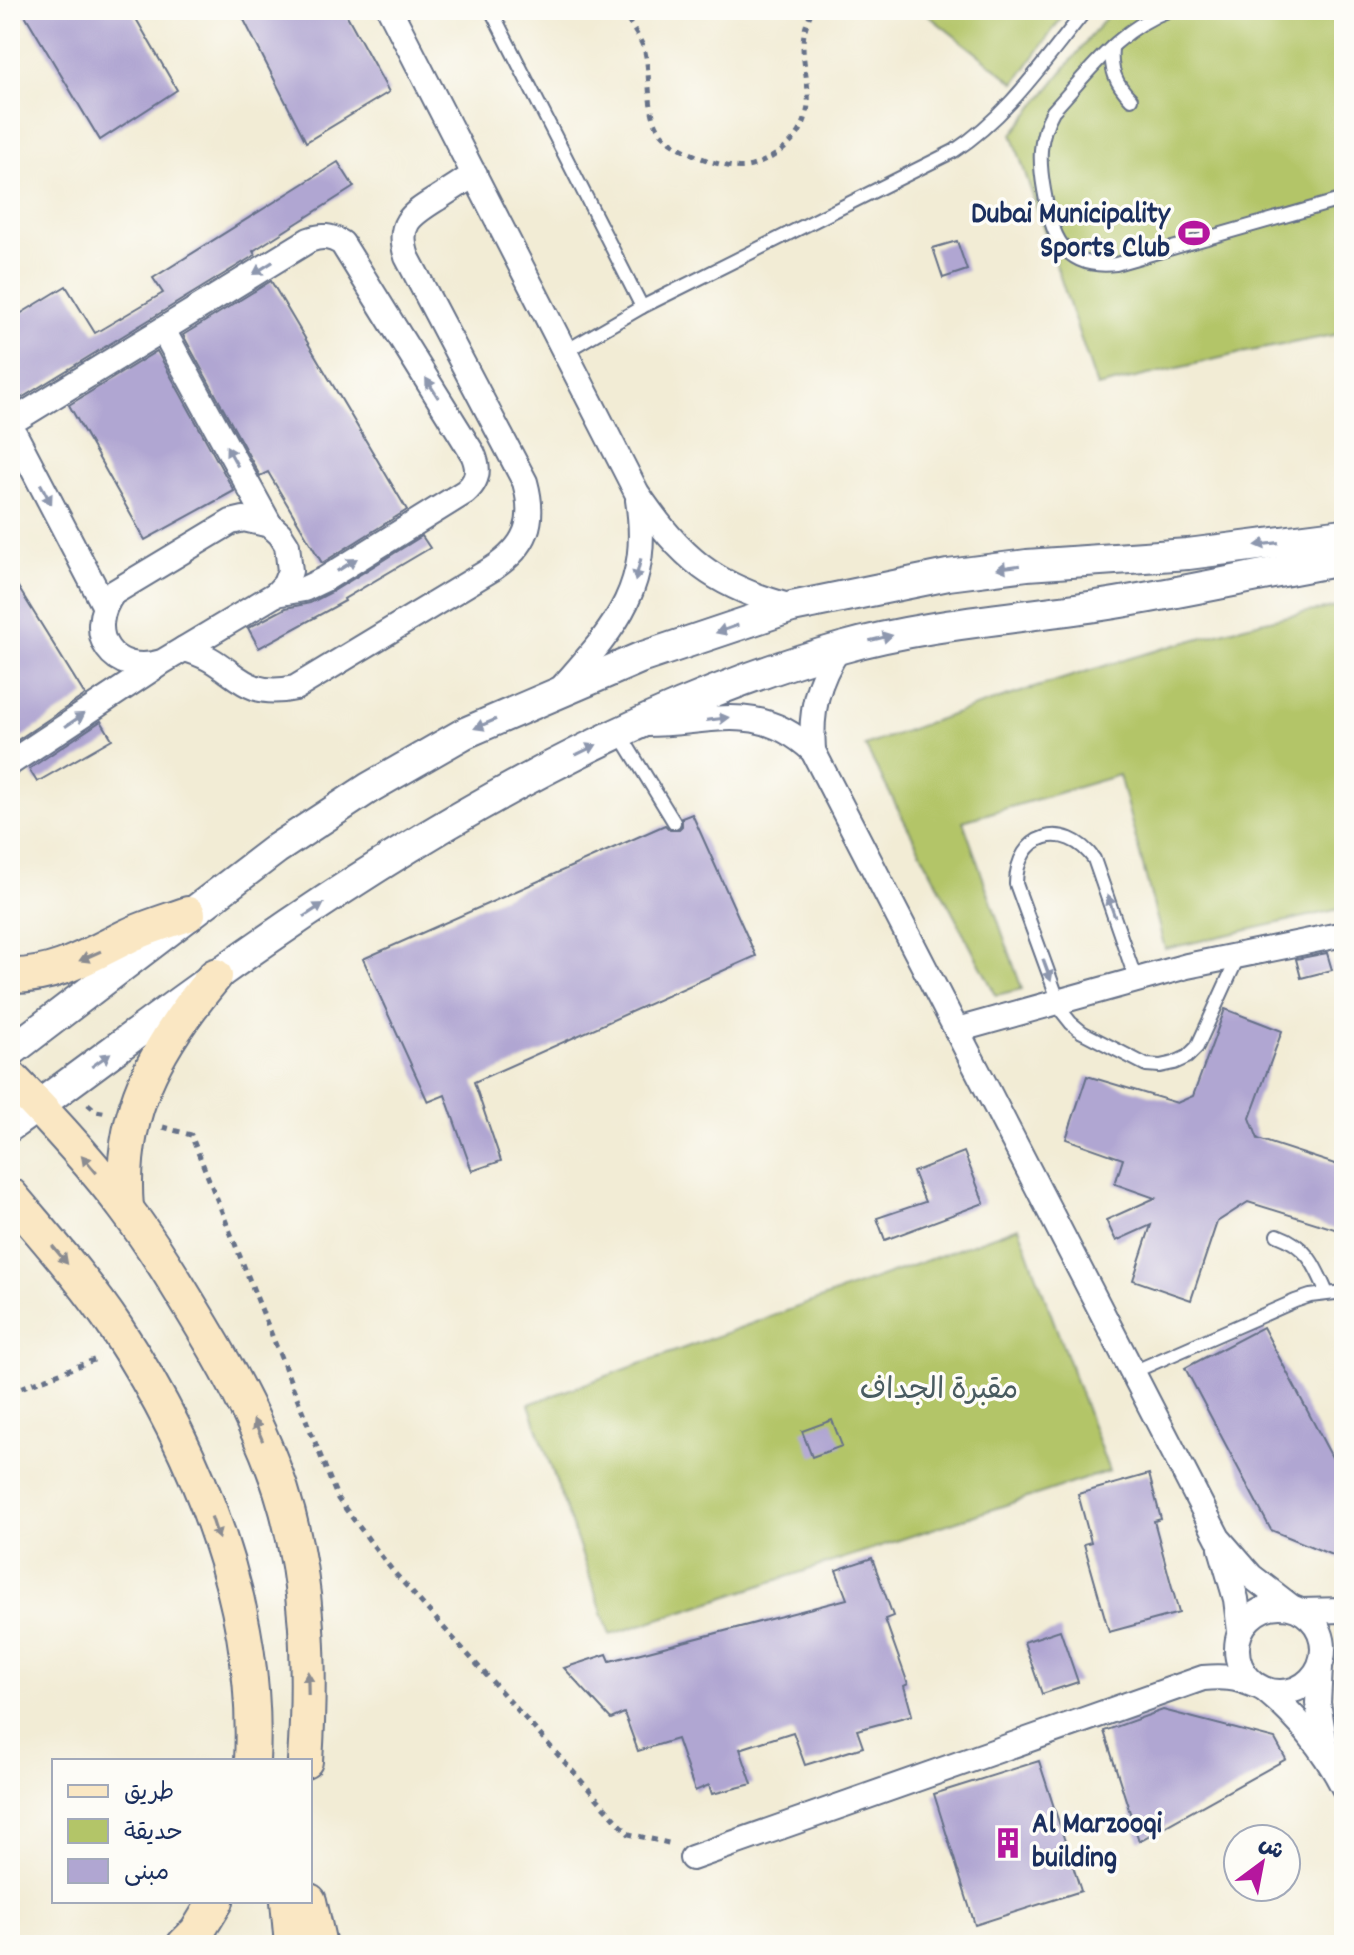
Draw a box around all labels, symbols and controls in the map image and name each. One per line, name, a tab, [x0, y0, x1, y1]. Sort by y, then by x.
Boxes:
place label: Dubai Municipality Sports Club	[971, 195, 1172, 272]
sports icon: Dubai Municipality Sports Club	[1177, 216, 1211, 250]
one-way arrow	[252, 261, 274, 275]
one-way arrow	[426, 377, 440, 399]
one-way arrow	[225, 445, 239, 468]
one-way arrow	[39, 483, 53, 505]
one-way arrow	[1254, 538, 1279, 551]
one-way arrow	[336, 558, 358, 572]
one-way arrow	[631, 558, 643, 583]
one-way arrow	[995, 561, 1020, 574]
one-way arrow	[715, 623, 739, 635]
one-way arrow	[868, 631, 893, 643]
one-way arrow	[64, 713, 86, 727]
one-way arrow	[705, 713, 730, 726]
one-way arrow	[474, 718, 497, 731]
one-way arrow	[575, 743, 598, 757]
one-way arrow	[1104, 894, 1116, 918]
one-way arrow	[303, 902, 324, 917]
one-way arrow	[79, 949, 102, 963]
one-way arrow	[1042, 958, 1054, 982]
one-way arrow	[91, 1052, 112, 1068]
one-way arrow	[81, 1155, 98, 1175]
one-way arrow	[51, 1245, 68, 1265]
park label: مقبرة الجداف	[860, 1371, 1018, 1414]
one-way arrow	[251, 1418, 264, 1442]
one-way arrow	[210, 1516, 222, 1540]
one-way arrow	[302, 1670, 314, 1695]
legend	[52, 1759, 312, 1903]
text: طريق	[124, 1777, 174, 1811]
place label: Al Marzooqi building	[1032, 1805, 1163, 1882]
text: حديقة	[124, 1817, 183, 1851]
north arrow	[1222, 1823, 1302, 1903]
building icon: Al Marzooqi building	[991, 1826, 1025, 1860]
text: ش	[1252, 1829, 1289, 1869]
text: مبنى	[124, 1857, 169, 1891]

